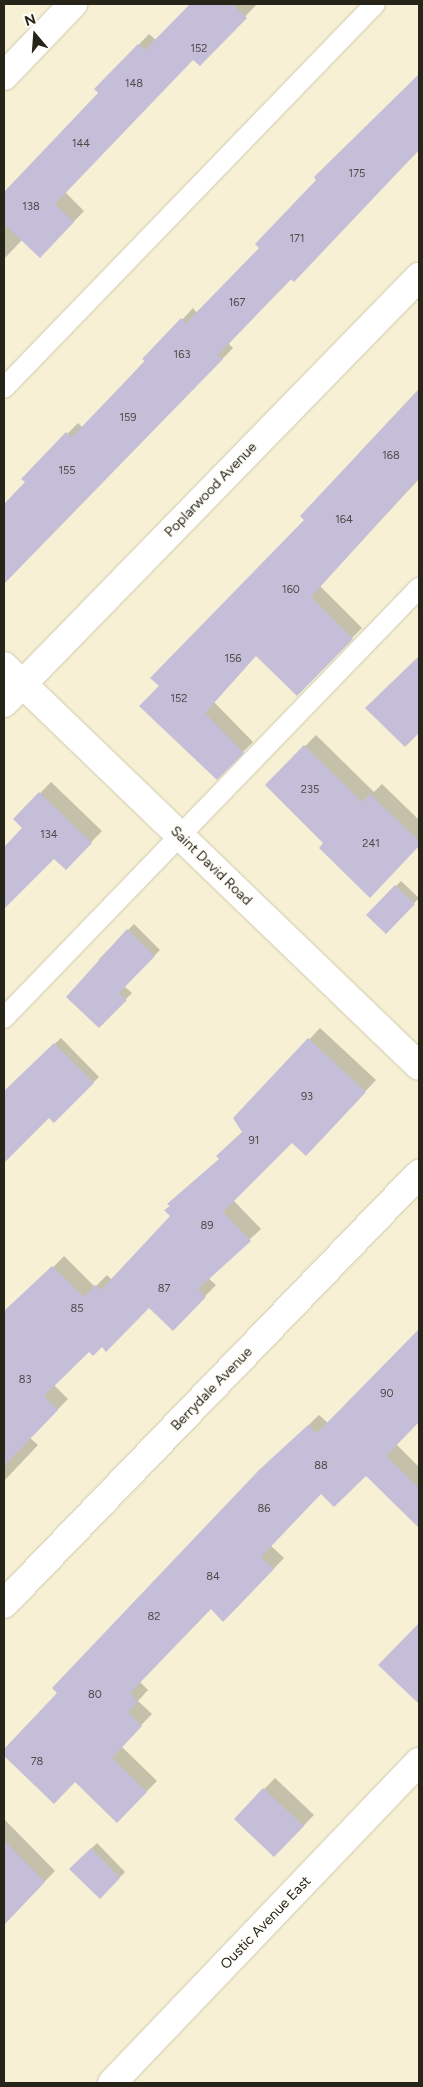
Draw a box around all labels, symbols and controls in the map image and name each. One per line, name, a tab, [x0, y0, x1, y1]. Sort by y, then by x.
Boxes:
north arrow	[10, 10, 60, 60]
text: N	[22, 11, 38, 30]
house number: 152	[190, 42, 208, 56]
house number: 148	[125, 77, 143, 91]
house number: 144	[72, 137, 90, 151]
house number: 175	[349, 167, 365, 181]
house number: 138	[22, 200, 40, 214]
house number: 171	[290, 232, 304, 246]
house number: 167	[229, 296, 245, 310]
house number: 163	[174, 348, 190, 362]
house number: 159	[119, 411, 137, 425]
street label: Poplarwood Avenue	[161, 439, 261, 541]
house number: 168	[382, 449, 400, 463]
house number: 155	[58, 464, 76, 478]
house number: 164	[335, 513, 353, 527]
house number: 160	[282, 583, 300, 597]
house number: 156	[224, 652, 242, 666]
house number: 152	[170, 692, 188, 706]
house number: 235	[301, 783, 319, 797]
street label: Saint David Road	[167, 823, 255, 909]
house number: 134	[40, 828, 58, 842]
house number: 241	[362, 837, 380, 851]
house number: 93	[301, 1090, 313, 1104]
house number: 91	[249, 1134, 259, 1148]
house number: 89	[201, 1219, 213, 1233]
house number: 87	[158, 1282, 170, 1296]
house number: 85	[70, 1302, 84, 1316]
street label: Berrydale Avenue	[168, 1344, 256, 1434]
house number: 83	[19, 1373, 31, 1387]
house number: 90	[380, 1387, 394, 1401]
house number: 88	[314, 1459, 328, 1473]
house number: 86	[258, 1502, 270, 1516]
house number: 84	[206, 1570, 220, 1584]
house number: 82	[148, 1610, 160, 1624]
house number: 80	[88, 1688, 102, 1702]
house number: 78	[31, 1755, 43, 1769]
street label: Oustic Avenue East	[217, 1873, 315, 1973]

